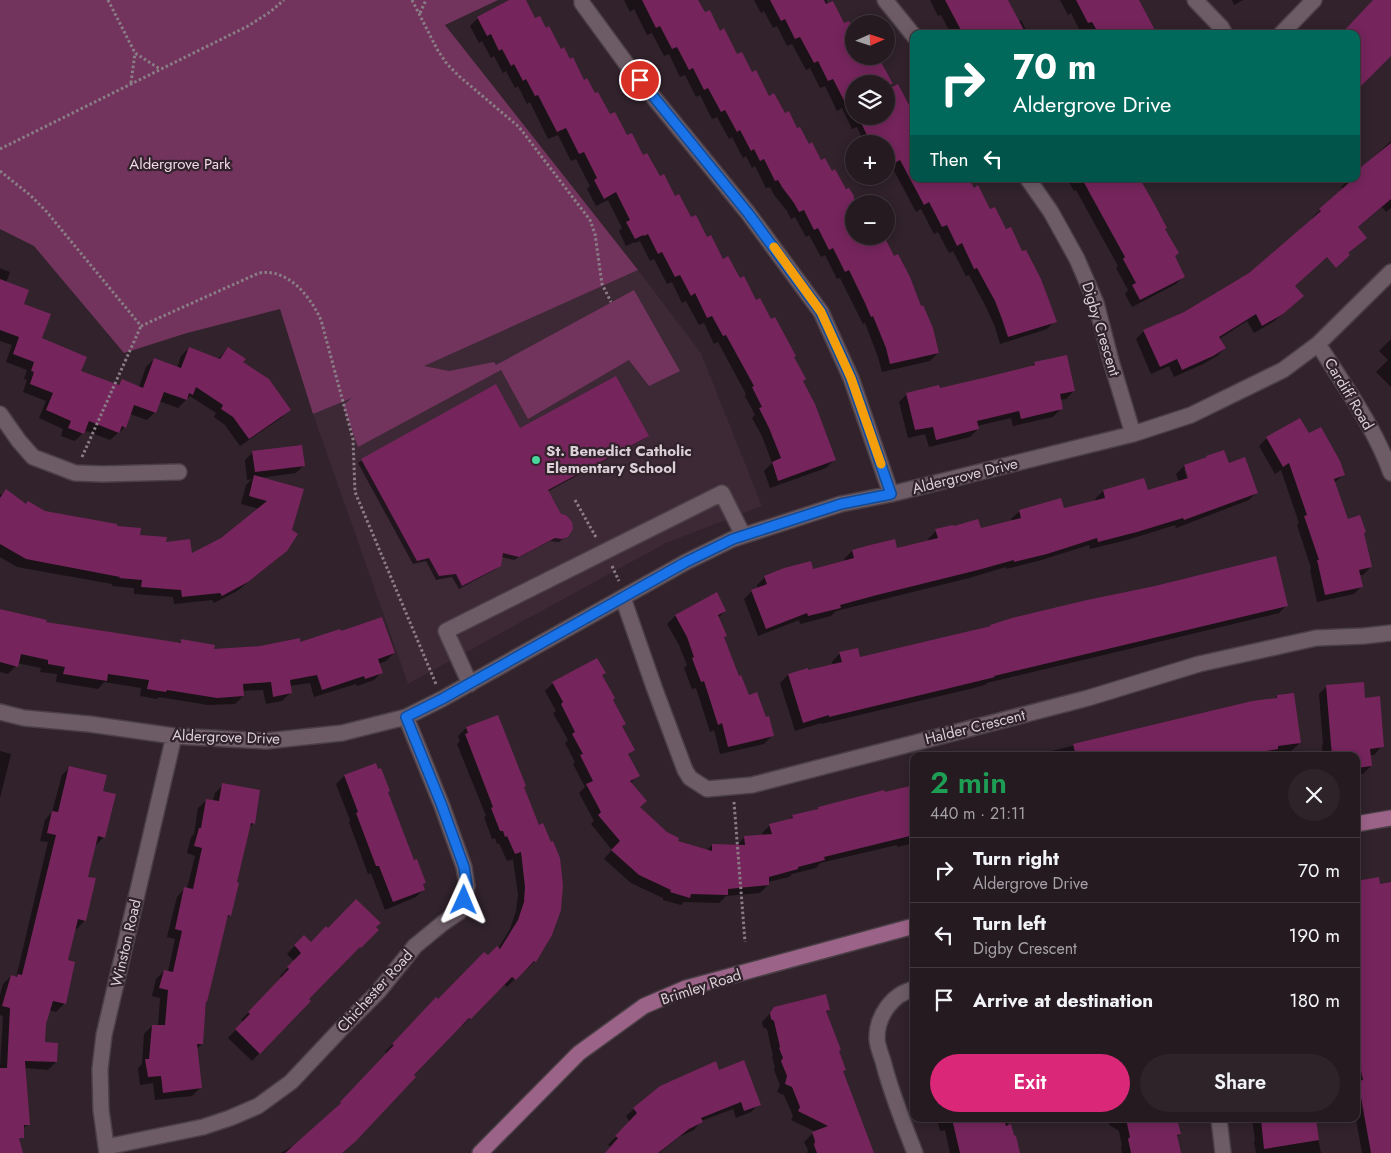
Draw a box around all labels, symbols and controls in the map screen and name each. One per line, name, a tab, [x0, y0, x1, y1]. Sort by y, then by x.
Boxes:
north arrow	[845, 15, 895, 65]
map controls	[845, 15, 895, 245]
text: 70 m	[1013, 42, 1096, 92]
icon: right	[930, 50, 995, 115]
pin	[619, 59, 661, 101]
icon: arrive	[626, 66, 654, 94]
button: layers	[845, 75, 895, 125]
text: Aldergrove Drive	[1013, 88, 1171, 120]
button: +	[845, 135, 895, 185]
icon: left	[979, 145, 1007, 173]
text: Then	[930, 146, 969, 173]
park label: Aldergrove Park	[129, 153, 231, 175]
button: −	[845, 195, 895, 245]
street label: Digby Crescent	[1076, 279, 1126, 379]
street label: Cardiff Road	[1319, 354, 1379, 434]
place label: St. Benedict Catholic Elementary School	[546, 440, 692, 479]
street label: Aldergrove Drive	[910, 452, 1020, 500]
marker: St. Benedict Catholic Elementary School	[530, 454, 542, 466]
street label: Halder Crescent	[923, 704, 1028, 750]
street label: Aldergrove Drive	[172, 724, 281, 750]
text: 2 min	[930, 761, 1007, 804]
button: close	[1288, 769, 1340, 821]
text: 440 m · 21:11	[930, 802, 1025, 825]
text: Turn right	[973, 845, 1059, 872]
icon: right	[930, 856, 958, 884]
text: 70 m	[1298, 857, 1340, 884]
text: Aldergrove Drive	[973, 872, 1088, 895]
position arrow	[437, 873, 489, 925]
street label: Winston Road	[105, 897, 147, 989]
text: Turn left	[973, 910, 1046, 937]
icon: left	[930, 921, 958, 949]
text: 190 m	[1289, 922, 1340, 949]
text: Digby Crescent	[973, 937, 1077, 960]
street label: Chichester Road	[332, 945, 418, 1037]
street label: Brimley Road	[658, 964, 744, 1010]
icon: arrive	[930, 986, 958, 1014]
text: Arrive at destination	[973, 987, 1153, 1014]
text: 180 m	[1289, 987, 1340, 1014]
button: Exit	[930, 1054, 1130, 1112]
button: Share	[1140, 1054, 1340, 1112]

